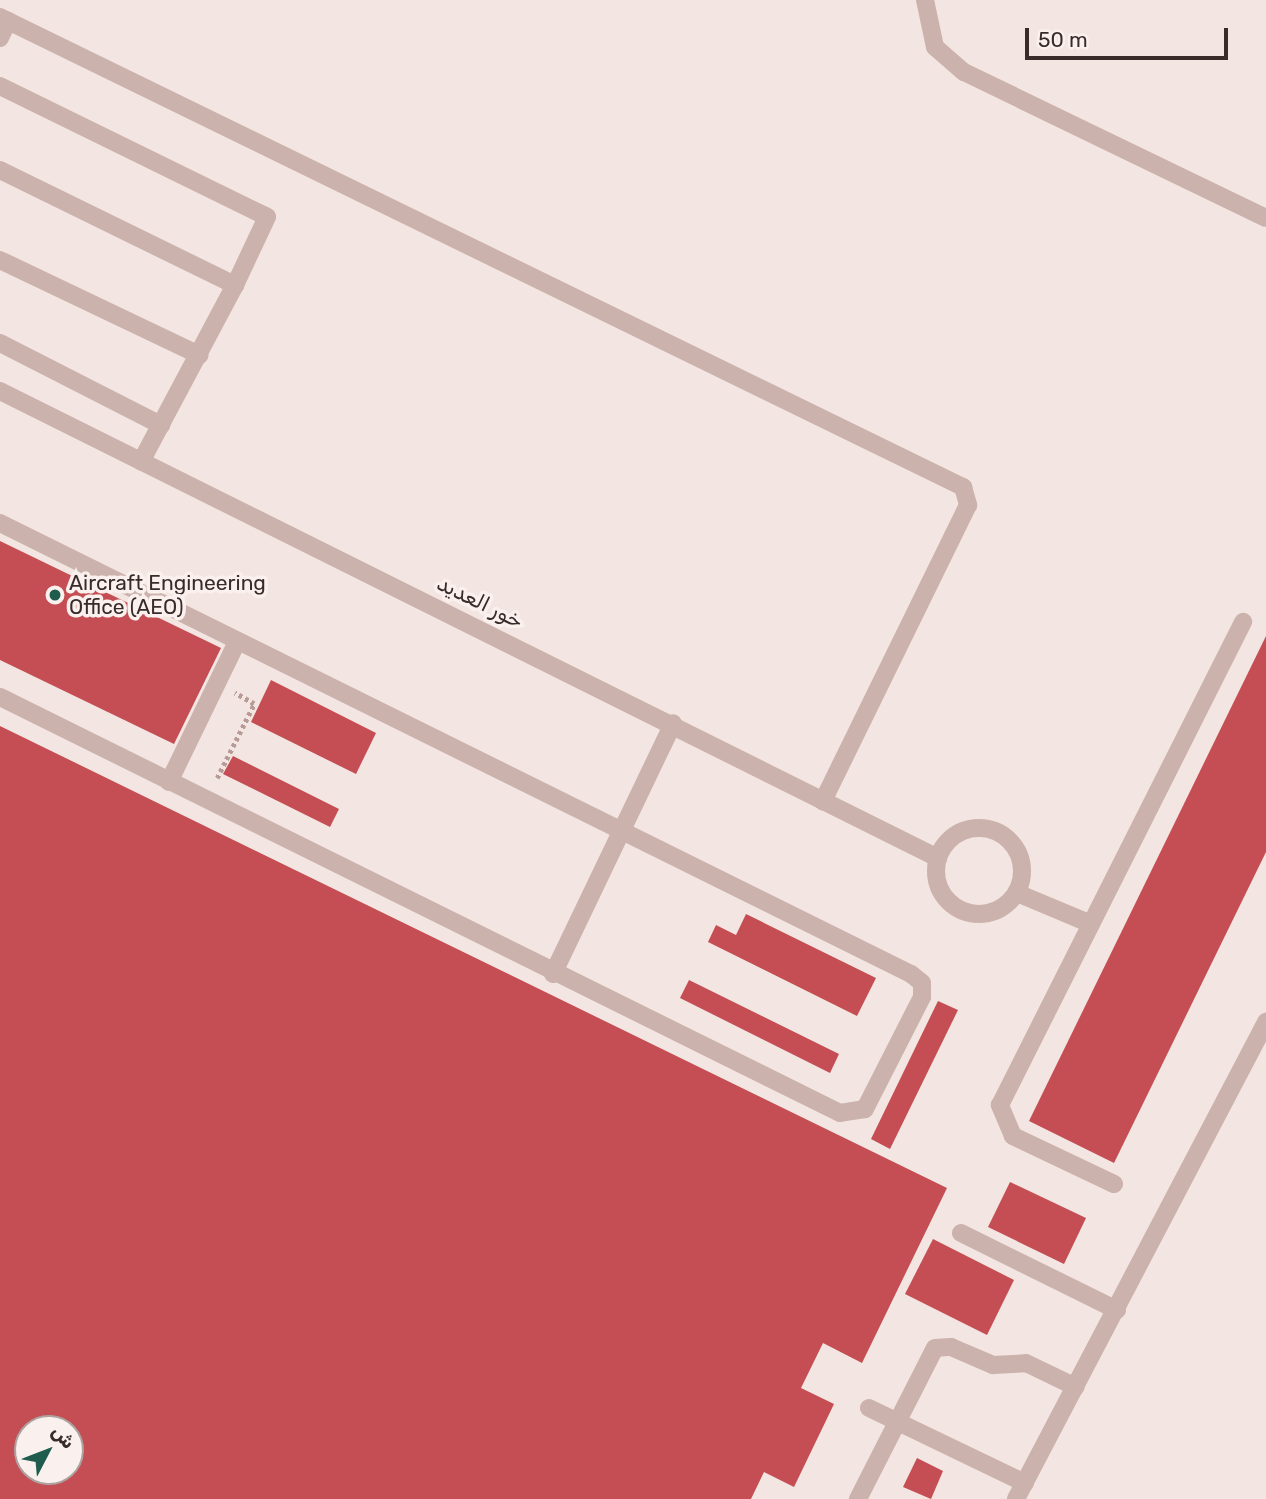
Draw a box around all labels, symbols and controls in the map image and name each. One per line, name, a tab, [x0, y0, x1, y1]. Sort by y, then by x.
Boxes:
scale bar	[1028, 14, 1231, 58]
text: 50 m	[1038, 27, 1088, 52]
place label: Aircraft Engineering Office (AEO)	[69, 570, 266, 620]
street label: خور العديد	[433, 570, 527, 634]
marker: Aircraft Engineering Office (AEO)	[47, 587, 63, 603]
north arrow	[14, 1415, 84, 1485]
text: ش	[47, 1420, 80, 1454]

